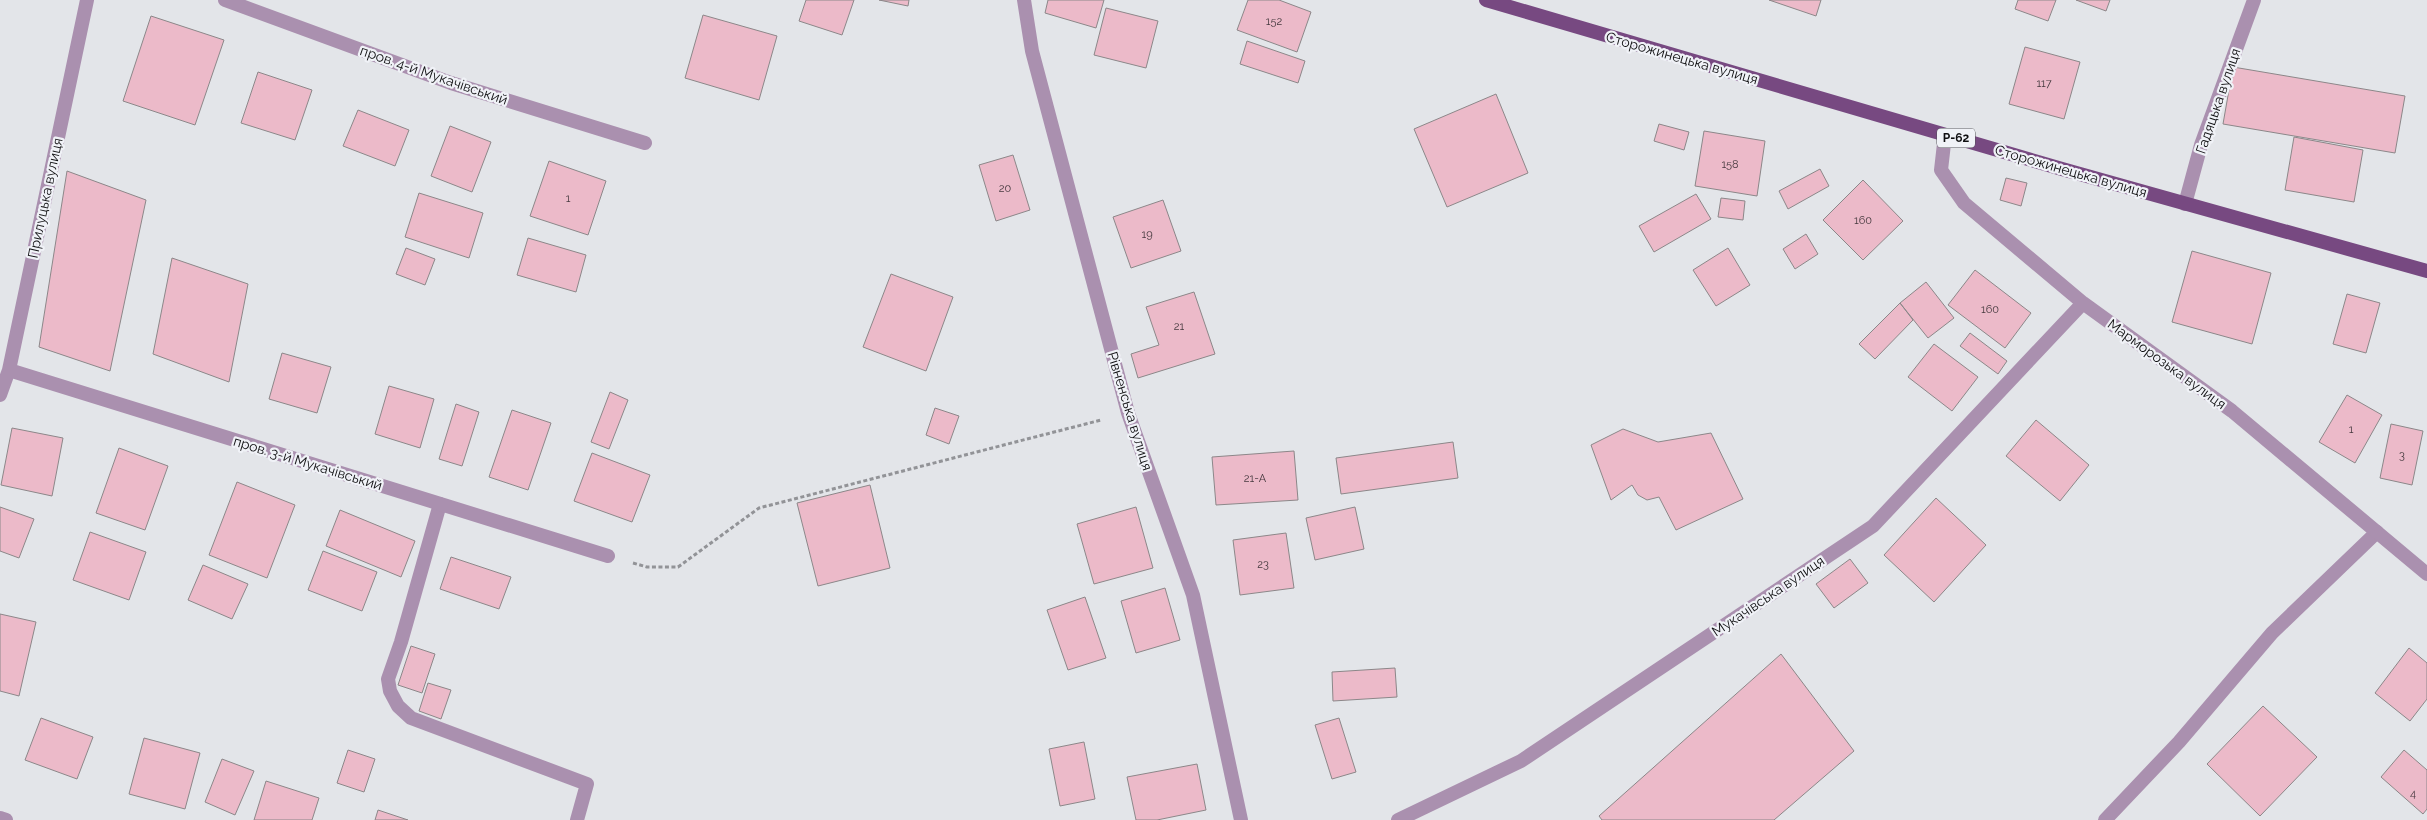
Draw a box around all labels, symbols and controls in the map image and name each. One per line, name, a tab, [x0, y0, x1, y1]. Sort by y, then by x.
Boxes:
house number: 152	[1266, 15, 1282, 28]
street label: Сторожинецька вулиця	[1604, 29, 1760, 87]
street label: пров. 4-й Мукачівський	[358, 42, 510, 108]
street label: Гадяцька вулиця	[2192, 46, 2244, 156]
house number: 117	[2036, 77, 2052, 90]
road number: Р-62	[1937, 128, 1975, 148]
street label: Прилуцька вулиця	[24, 136, 66, 260]
street label: Сторожинецька вулиця	[1993, 142, 2149, 200]
house number: 158	[1721, 158, 1739, 171]
house number: 20	[999, 182, 1011, 195]
house number: 1	[566, 192, 571, 205]
house number: 160	[1854, 214, 1872, 227]
house number: 19	[1141, 228, 1153, 241]
house number: 160	[1981, 303, 1999, 316]
street label: Марморозька вулиця	[2105, 316, 2229, 412]
house number: 21	[1174, 320, 1185, 333]
street label: Рівненська вулиця	[1104, 350, 1156, 472]
house number: 1	[2349, 423, 2354, 436]
street label: пров. 3-й Мукачівський	[232, 433, 384, 493]
house number: 3	[2399, 449, 2405, 462]
house number: 21-А	[1244, 472, 1267, 485]
street label: Мукачівська вулиця	[1709, 552, 1827, 640]
house number: 23	[1257, 558, 1269, 571]
house number: 4	[2410, 787, 2416, 800]

